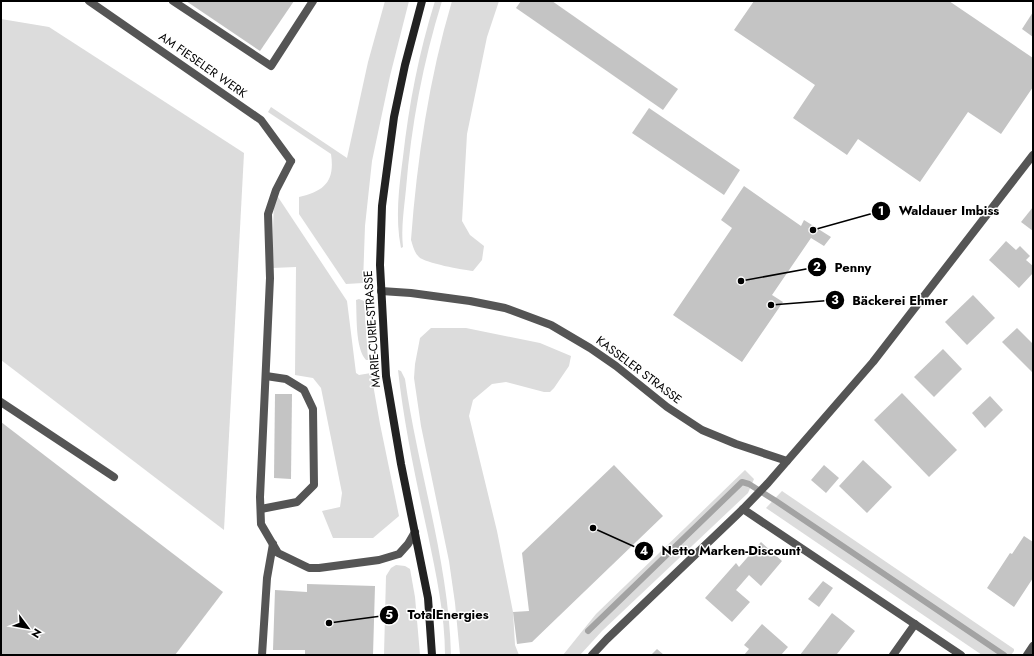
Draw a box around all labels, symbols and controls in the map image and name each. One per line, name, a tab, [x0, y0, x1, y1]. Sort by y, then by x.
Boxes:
street label: AM FIESELER WERK	[155, 28, 251, 102]
callout: Waldauer Imbiss	[871, 198, 1007, 223]
text: Waldauer Imbiss	[899, 201, 999, 220]
text: 1	[878, 202, 884, 220]
callout: Penny	[807, 255, 880, 280]
text: 2	[813, 258, 821, 276]
text: Penny	[835, 258, 872, 277]
street label: MARIE-CURIE-STRASSE	[359, 270, 385, 388]
callout: Bäckerei Ehmer	[825, 288, 956, 313]
text: 3	[831, 291, 839, 309]
text: Bäckerei Ehmer	[852, 291, 948, 310]
street label: KASSELER STRASSE	[592, 332, 686, 408]
callout: Netto Marken-Discount	[634, 538, 809, 563]
text: Netto Marken-Discount	[662, 541, 801, 560]
text: 4	[640, 542, 648, 560]
callout: TotalEnergies	[379, 602, 496, 627]
text: TotalEnergies	[407, 605, 489, 624]
text: 5	[385, 606, 393, 624]
north arrow	[8, 608, 48, 648]
text: N	[27, 625, 46, 641]

